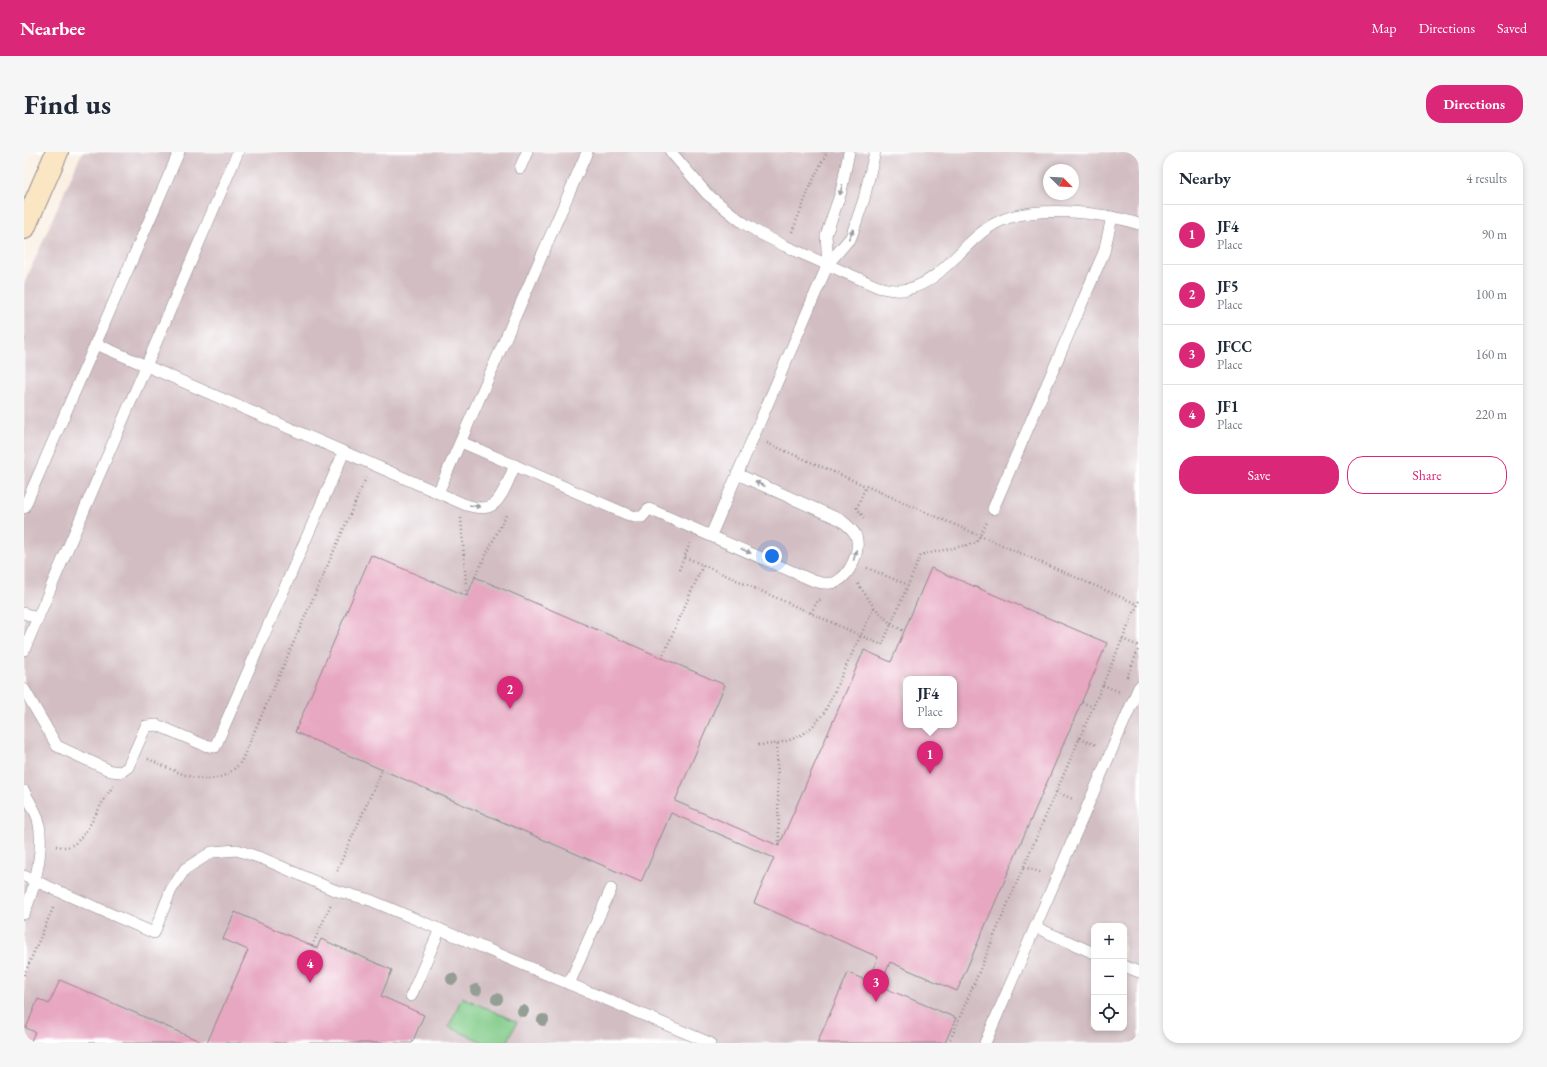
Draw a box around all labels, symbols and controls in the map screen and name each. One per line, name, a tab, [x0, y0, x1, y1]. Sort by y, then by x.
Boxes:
text: Nearbee	[20, 16, 85, 41]
text: Map	[1371, 19, 1397, 37]
text: Directions	[1419, 19, 1475, 37]
text: Saved	[1497, 19, 1527, 37]
button: Directions	[1426, 85, 1523, 123]
text: Find us	[24, 86, 111, 122]
north arrow	[1043, 164, 1079, 200]
text: Nearby	[1179, 167, 1231, 189]
text: 4 results	[1466, 170, 1507, 187]
one-way arrow	[838, 184, 844, 196]
text: JF4	[1217, 217, 1239, 236]
text: 1	[1189, 226, 1195, 243]
text: 90 m	[1482, 226, 1507, 243]
one-way arrow	[848, 228, 854, 239]
text: Place	[1217, 236, 1243, 253]
text: JF5	[1217, 277, 1239, 296]
text: 2	[1189, 286, 1195, 303]
text: 100 m	[1476, 286, 1507, 303]
text: Place	[1217, 296, 1243, 313]
text: JFCC	[1217, 337, 1252, 356]
text: 3	[1189, 346, 1195, 363]
text: 160 m	[1476, 346, 1507, 363]
text: Place	[1217, 356, 1243, 373]
text: JF1	[1217, 397, 1239, 416]
text: 4	[1189, 406, 1195, 423]
text: 220 m	[1476, 406, 1507, 423]
text: Place	[1217, 416, 1243, 433]
button: Save	[1179, 456, 1339, 494]
button: Share	[1347, 456, 1507, 494]
one-way arrow	[754, 481, 766, 488]
one-way arrow	[469, 504, 481, 510]
your location	[762, 546, 782, 566]
one-way arrow	[741, 548, 752, 554]
one-way arrow	[852, 549, 858, 561]
pin: 2	[497, 676, 523, 709]
popup	[903, 676, 957, 728]
text: JF4	[917, 684, 939, 703]
text: Place	[917, 703, 943, 720]
pin: 1	[917, 741, 943, 774]
map controls	[1091, 923, 1127, 1031]
button: +	[1091, 923, 1127, 959]
pin: 4	[297, 950, 323, 983]
button: −	[1091, 959, 1127, 995]
pin: 3	[863, 969, 889, 1002]
button: locate	[1091, 995, 1127, 1031]

